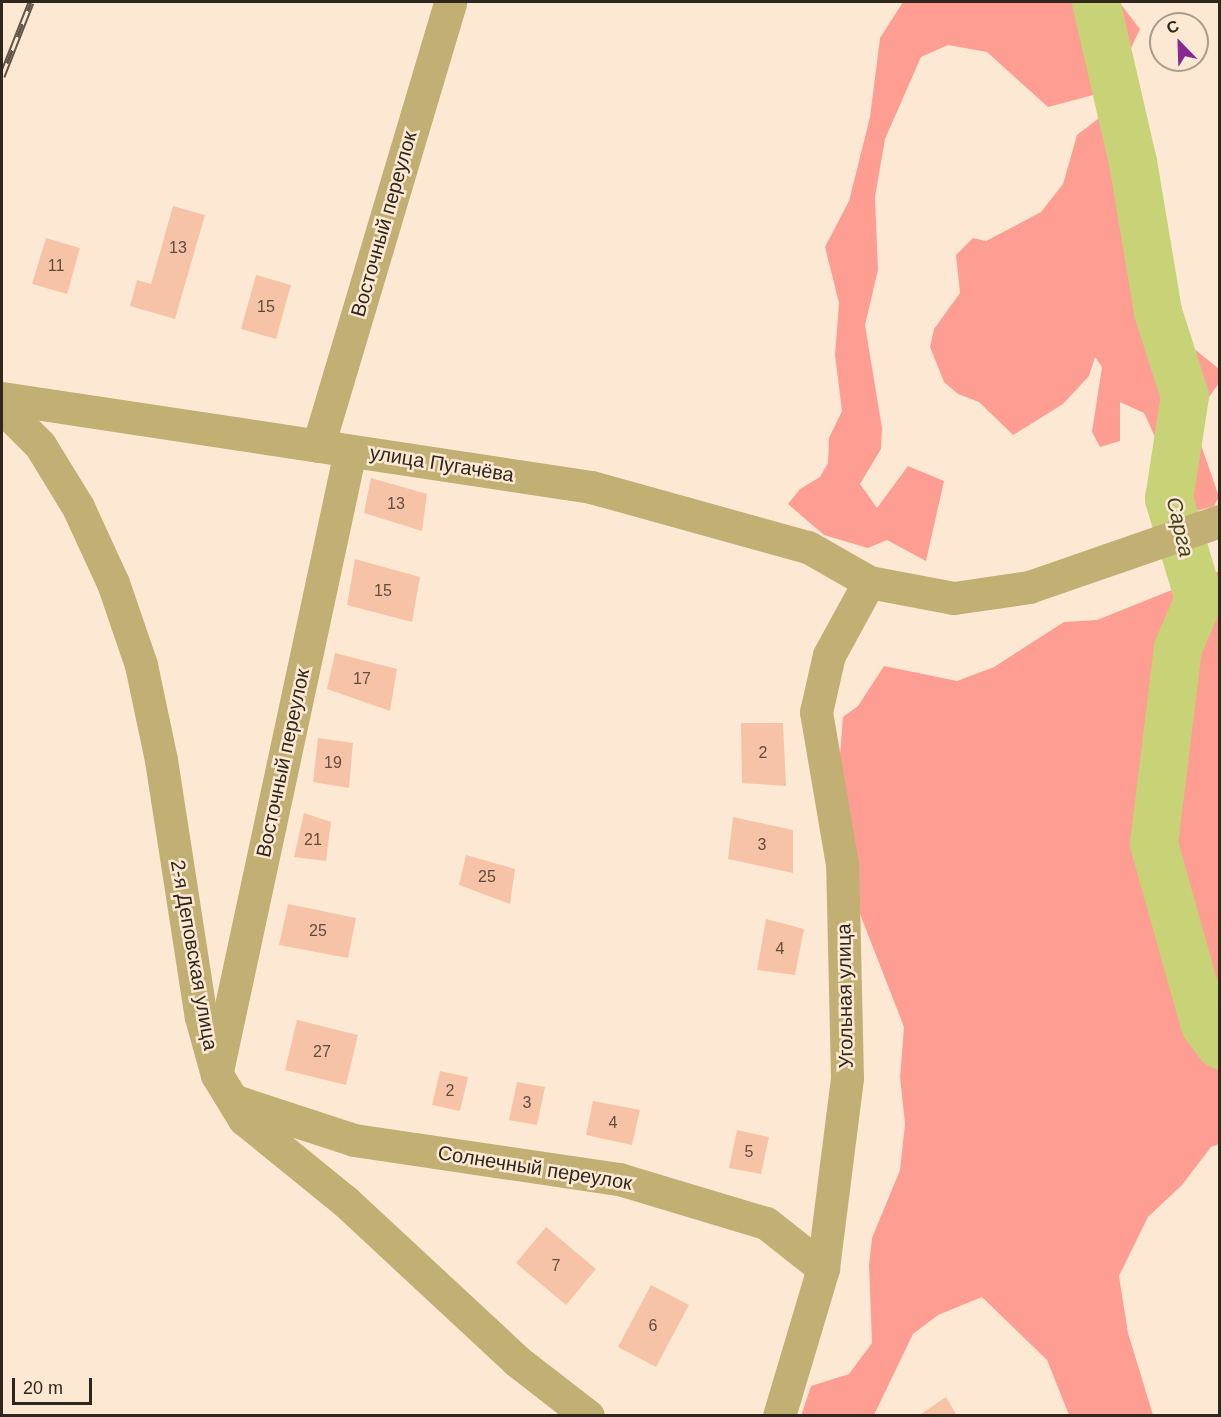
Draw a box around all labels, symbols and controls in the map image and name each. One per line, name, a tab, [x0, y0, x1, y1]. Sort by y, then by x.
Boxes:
north arrow	[1149, 12, 1209, 72]
text: С	[1164, 17, 1181, 37]
street label: Восточный переулок	[346, 128, 422, 320]
house number: 13	[169, 238, 187, 258]
house number: 11	[48, 256, 64, 276]
house number: 15	[257, 297, 275, 317]
street label: улица Пугачёва	[368, 441, 516, 487]
house number: 13	[387, 494, 405, 514]
water label: Сарга	[1161, 495, 1199, 559]
house number: 15	[374, 581, 392, 601]
street label: Восточный переулок	[251, 667, 315, 859]
house number: 17	[353, 669, 371, 689]
house number: 2	[759, 743, 767, 763]
house number: 19	[324, 753, 342, 773]
house number: 21	[304, 830, 322, 850]
house number: 3	[758, 835, 766, 855]
street label: 2-я Деповская улица	[165, 858, 223, 1052]
house number: 25	[478, 867, 496, 887]
house number: 25	[309, 921, 327, 941]
street label: Угольная улица	[832, 923, 858, 1069]
house number: 4	[776, 939, 784, 959]
house number: 27	[313, 1042, 331, 1062]
house number: 2	[446, 1081, 454, 1101]
house number: 3	[523, 1093, 531, 1113]
house number: 4	[609, 1113, 617, 1133]
street label: Солнечный переулок	[436, 1141, 634, 1195]
house number: 5	[745, 1142, 753, 1162]
house number: 7	[552, 1256, 560, 1276]
house number: 6	[649, 1316, 657, 1336]
scale bar	[15, 1366, 94, 1404]
text: 20 m	[23, 1378, 63, 1398]

